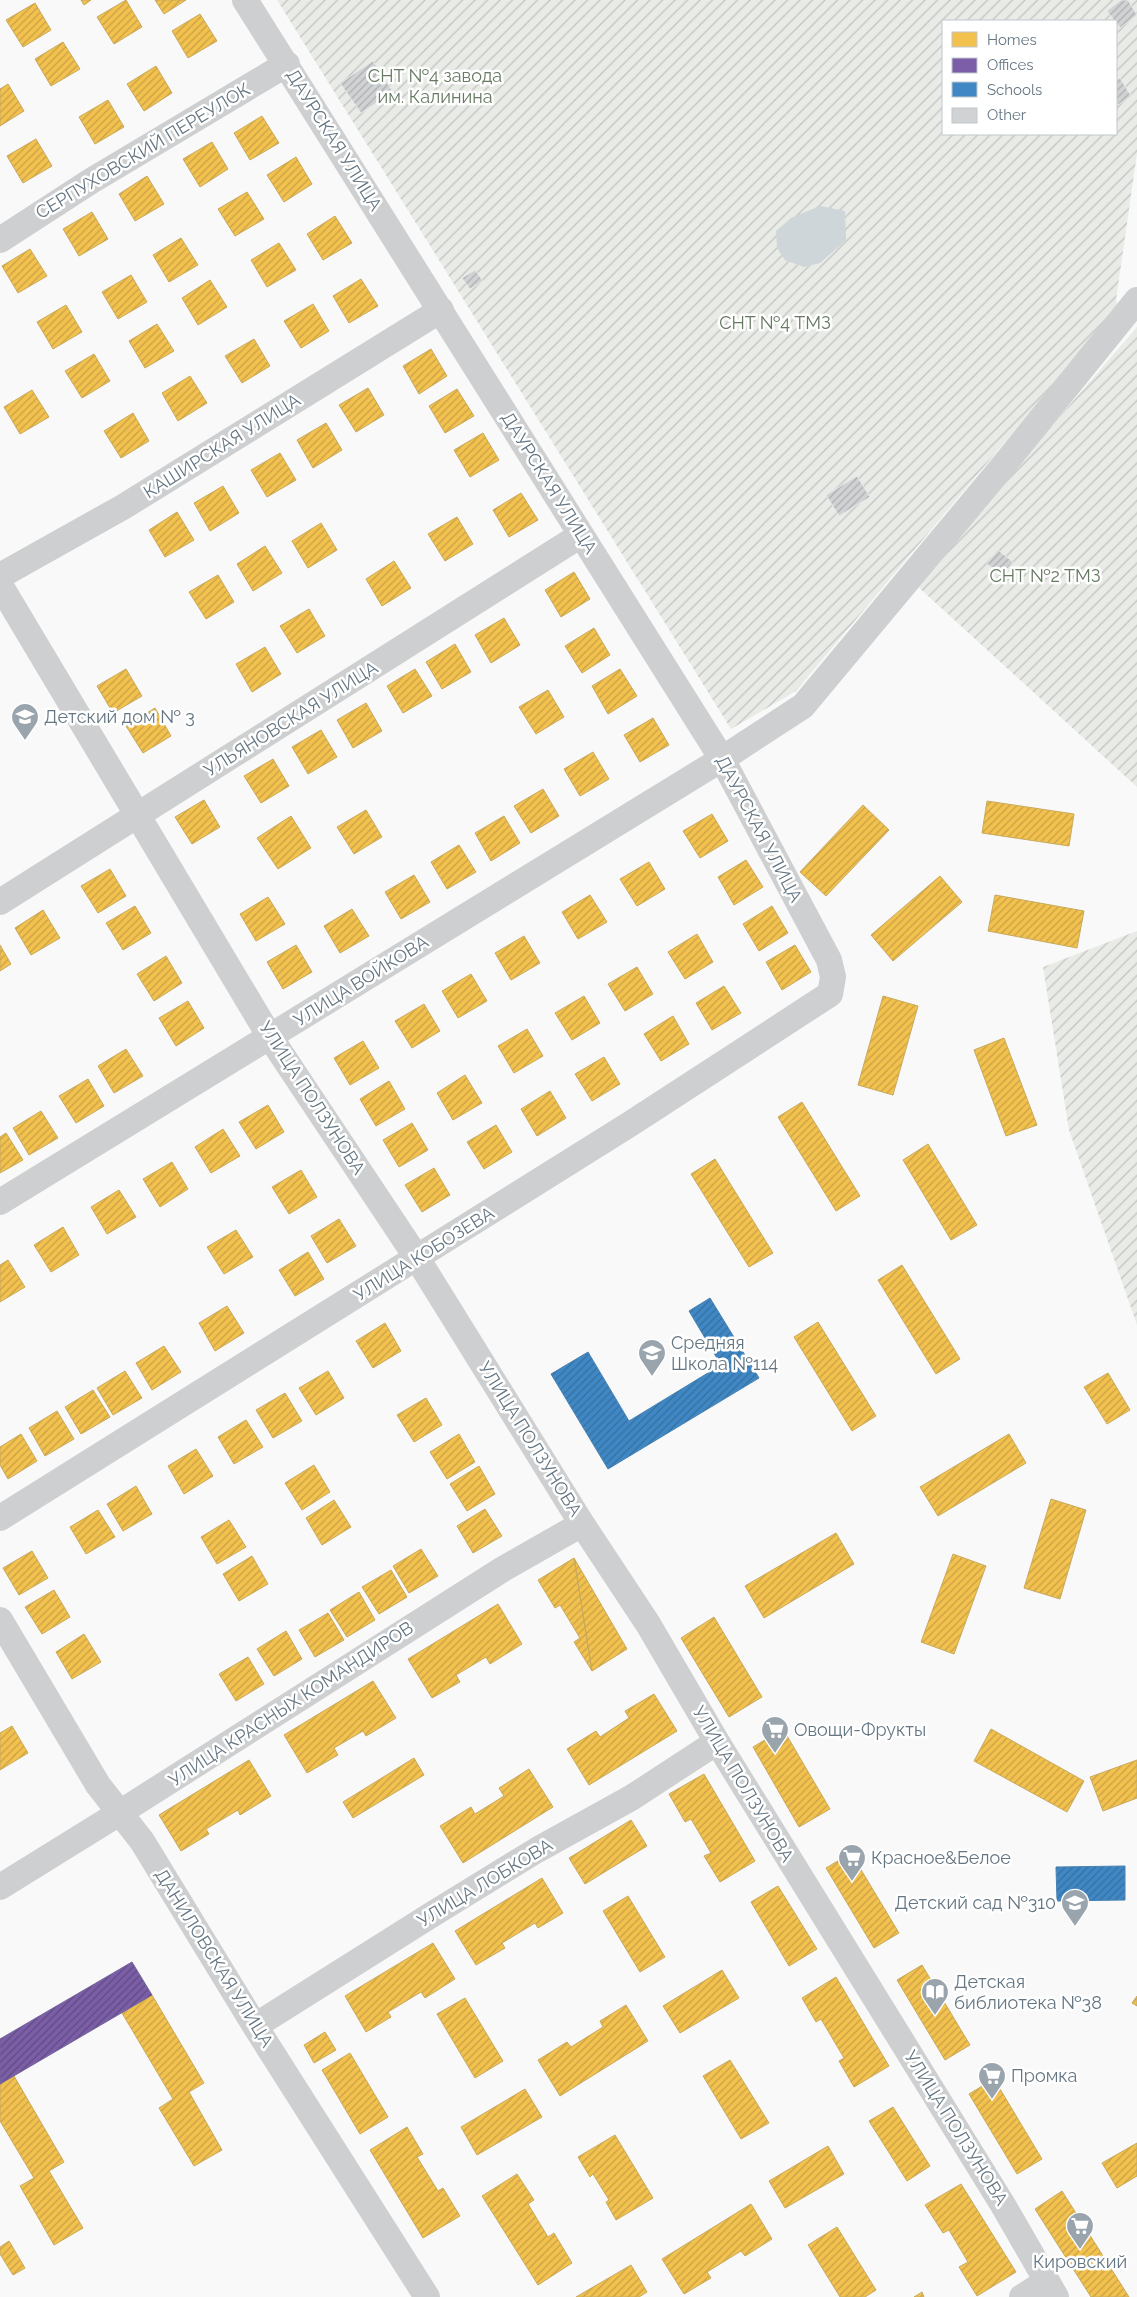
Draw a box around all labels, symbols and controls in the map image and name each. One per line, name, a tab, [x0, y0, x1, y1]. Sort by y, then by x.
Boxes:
legend	[942, 20, 1117, 135]
text: Homes	[987, 31, 1037, 49]
text: Offices	[987, 56, 1034, 74]
street label: ДАУРСКАЯ УЛИЦА	[282, 65, 387, 214]
park label: СНТ №4 завода им. Калинина	[368, 65, 502, 107]
street label: СЕРПУХОВСКИЙ ПЕРЕУЛОК	[32, 78, 254, 223]
text: Schools	[987, 81, 1042, 99]
text: Other	[987, 106, 1027, 124]
park label: СНТ №4 ТМЗ	[719, 312, 831, 333]
street label: КАШИРСКАЯ УЛИЦА	[140, 389, 304, 502]
street label: ДАУРСКАЯ УЛИЦА	[497, 408, 602, 557]
park label: СНТ №2 ТМЗ	[989, 565, 1101, 586]
street label: УЛЬЯНОВСКАЯ УЛИЦА	[200, 657, 381, 781]
school or university icon: Детский дом № 3	[10, 702, 40, 741]
place label: Детский дом № 3	[44, 706, 195, 727]
street label: ДАУРСКАЯ УЛИЦА	[712, 752, 807, 906]
street label: УЛИЦА ВОЙКОВА	[290, 931, 432, 1030]
street label: УЛИЦА ПОЛЗУНОВА	[255, 1017, 370, 1178]
street label: УЛИЦА КОБОЗЕВА	[350, 1202, 498, 1305]
place label: Средняя Школа №114	[671, 1332, 778, 1374]
school or university icon: Средняя Школа №114	[637, 1338, 667, 1377]
street label: УЛИЦА ПОЛЗУНОВА	[474, 1358, 587, 1520]
street label: УЛИЦА КРАСНЫХ КОМАНДИРОВ	[165, 1617, 417, 1791]
street label: УЛИЦА ПОЛЗУНОВА	[689, 1702, 798, 1866]
supermarket icon: Овощи-Фрукты	[760, 1715, 790, 1754]
place label: Овощи-Фрукты	[794, 1719, 926, 1740]
street label: УЛИЦА ЛОБКОВА	[413, 1834, 556, 1931]
supermarket icon: Красное&Белое	[837, 1843, 867, 1882]
place label: Красное&Белое	[871, 1847, 1011, 1868]
street label: ДАНИЛОВСКАЯ УЛИЦА	[151, 1865, 278, 2051]
school or university icon: Детский сад №310	[1060, 1888, 1090, 1927]
place label: Детский сад №310	[895, 1892, 1056, 1913]
place label: Детская библиотека №38	[954, 1971, 1102, 2013]
library icon: Детская библиотека №38	[920, 1977, 950, 2016]
street label: УЛИЦА ПОЛЗУНОВА	[900, 2047, 1013, 2209]
supermarket icon: Промка	[977, 2061, 1007, 2100]
place label: Промка	[1011, 2065, 1077, 2086]
supermarket icon: Кировский	[1065, 2211, 1095, 2250]
place label: Кировский	[1033, 2251, 1127, 2272]

